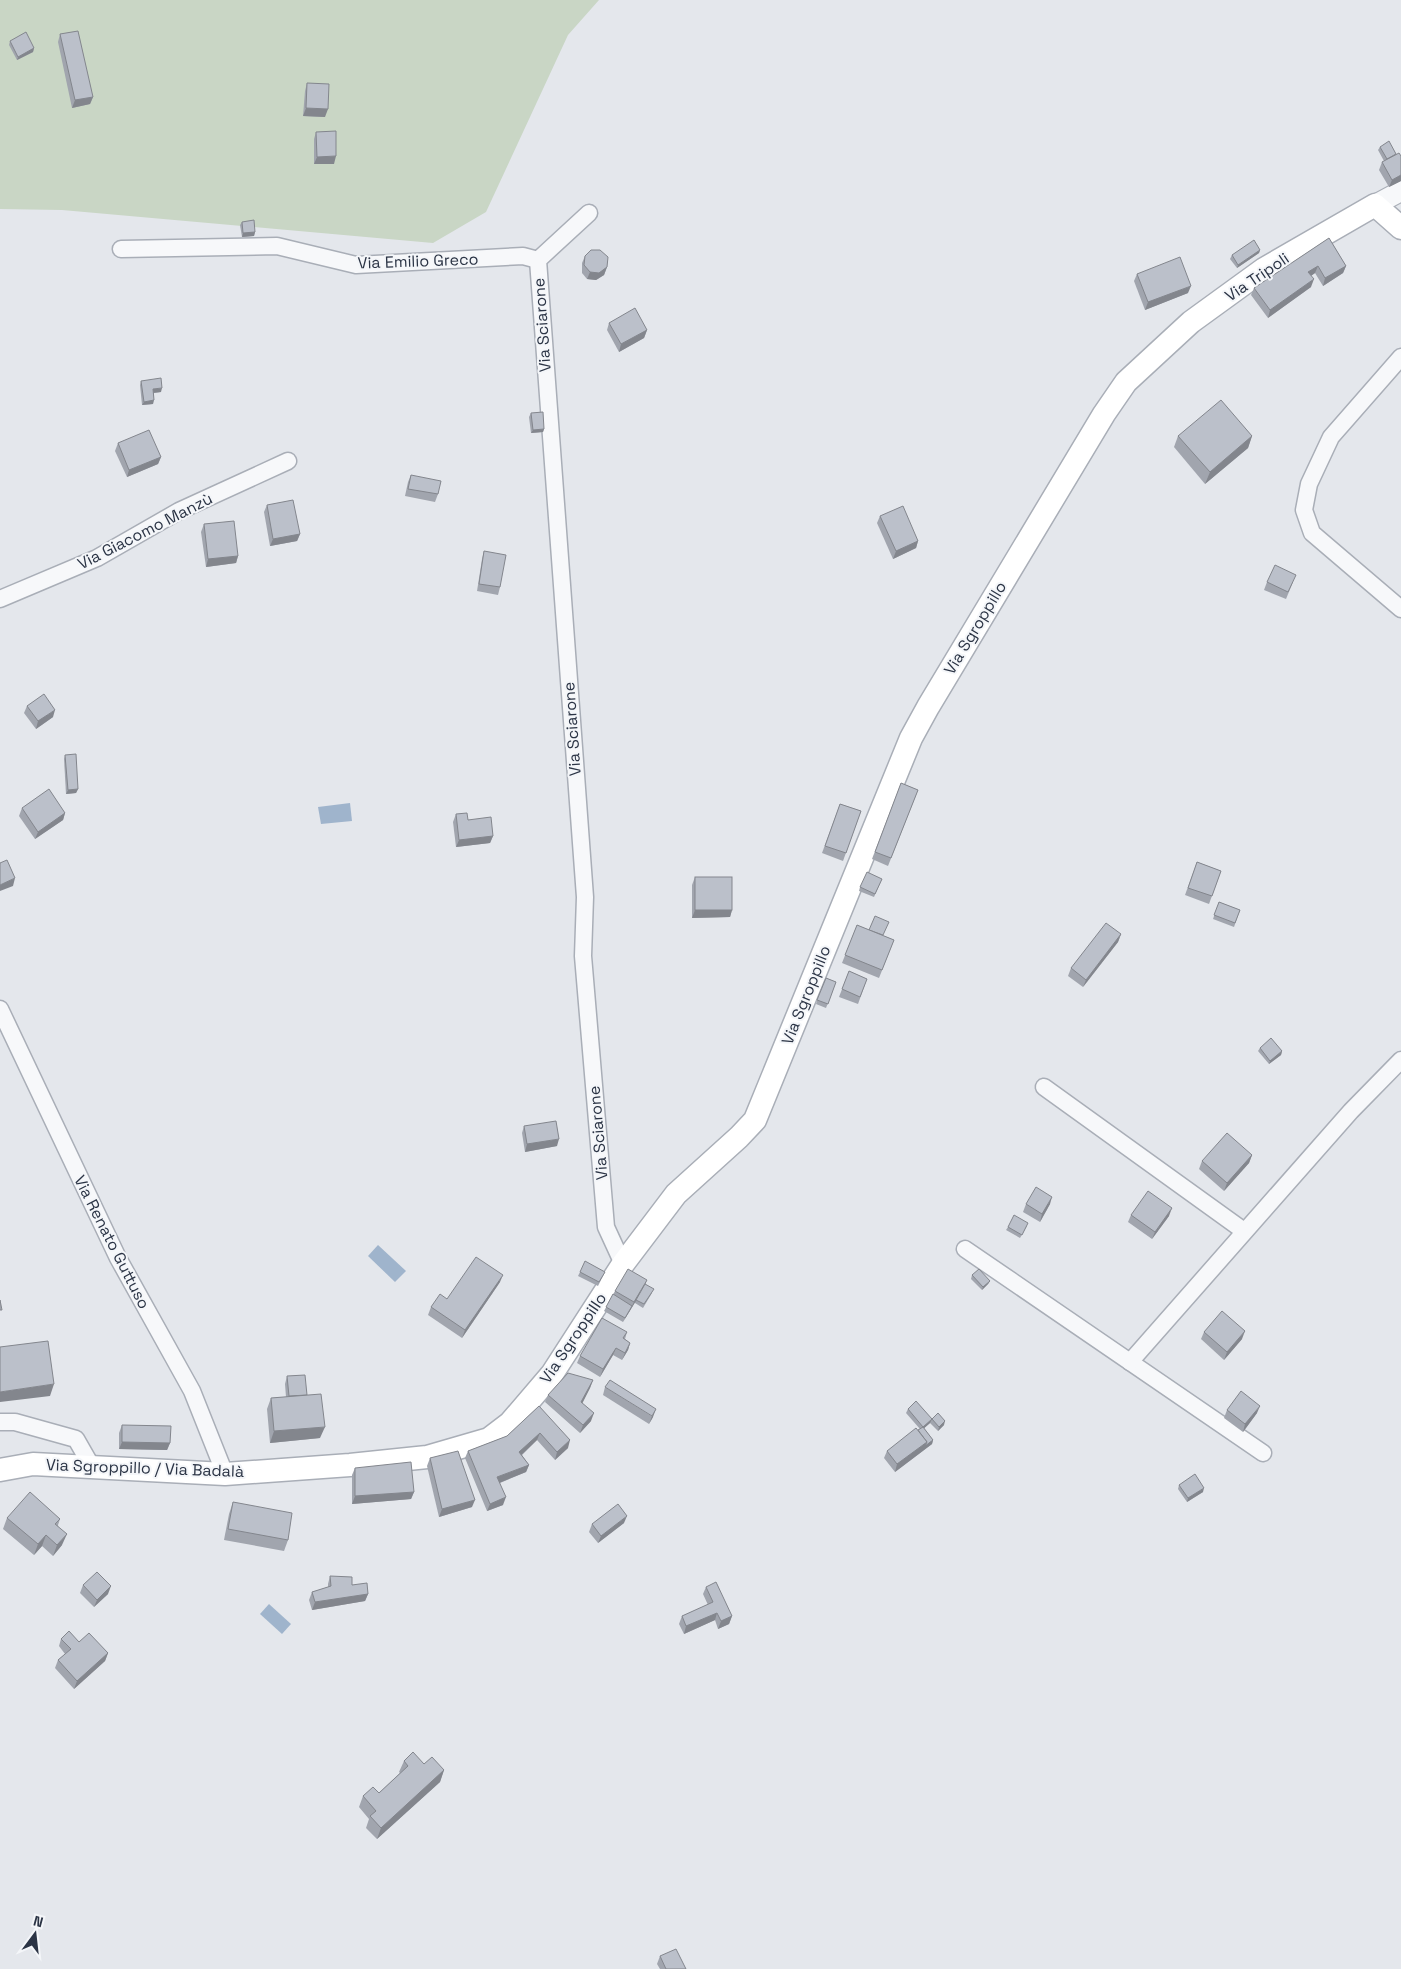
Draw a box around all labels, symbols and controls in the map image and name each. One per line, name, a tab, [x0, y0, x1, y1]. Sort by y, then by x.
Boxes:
street label: Via Emilio Greco	[357, 248, 479, 274]
street label: Via Tripoli	[1221, 248, 1293, 306]
street label: Via Sciarone	[528, 277, 556, 373]
street label: Via Giacomo Manzù	[74, 488, 216, 574]
street label: Via Sgroppillo	[939, 578, 1011, 678]
street label: Via Sciarone	[558, 681, 586, 777]
street label: Via Sgroppillo	[777, 942, 835, 1048]
street label: Via Sciarone	[583, 1085, 613, 1181]
street label: Via Renato Guttuso	[69, 1172, 155, 1312]
street label: Via Sgroppillo	[535, 1289, 611, 1387]
street label: Via Sgroppillo / Via Badalà	[46, 1454, 244, 1482]
north arrow	[10, 1909, 60, 1959]
text: N	[31, 1912, 45, 1931]

